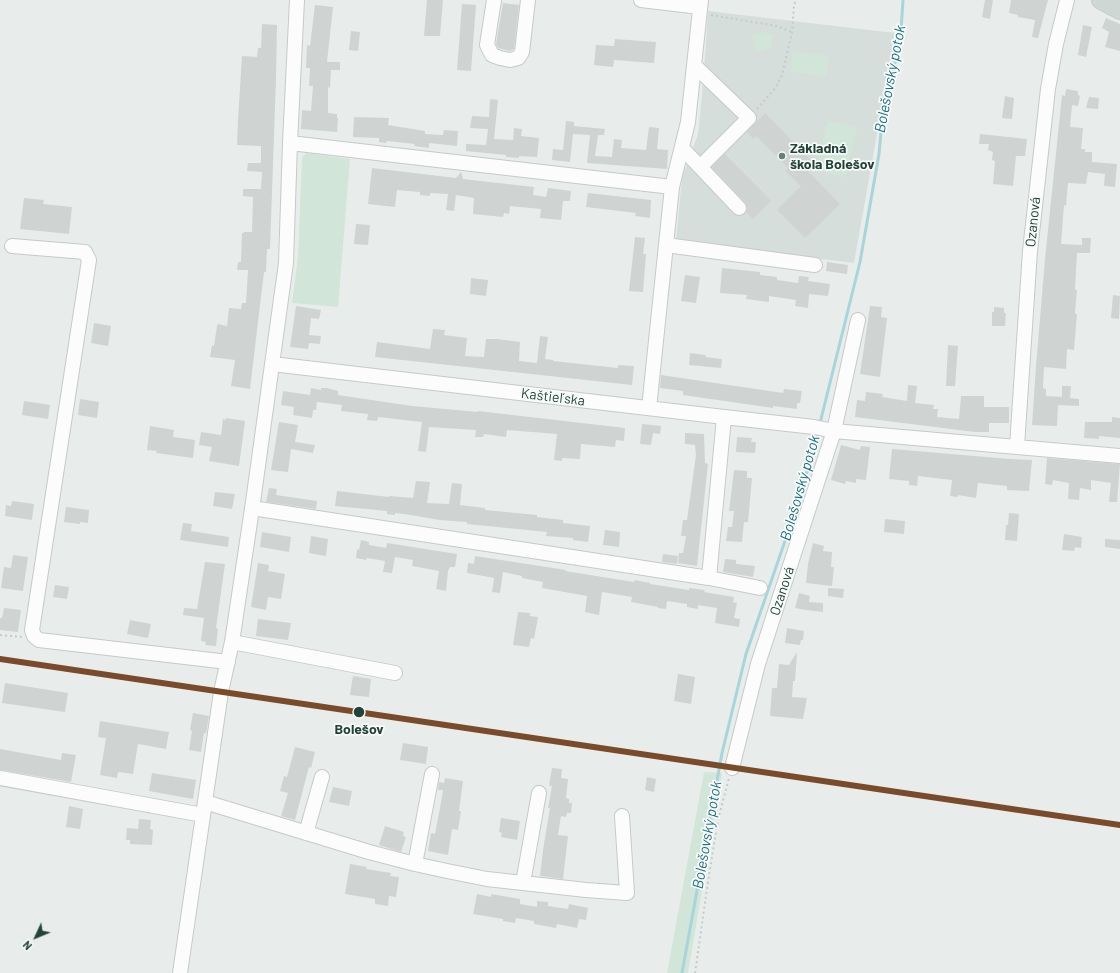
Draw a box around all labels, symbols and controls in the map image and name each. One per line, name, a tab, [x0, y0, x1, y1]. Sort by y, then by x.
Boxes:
water label: Bolešovský potok	[871, 24, 909, 134]
place label: Základná škola Bolešov	[790, 140, 874, 172]
marker: Základná škola Bolešov	[777, 151, 787, 161]
street label: Ozanová	[1022, 196, 1044, 248]
street label: Kaštieľska	[520, 385, 586, 409]
water label: Bolešovský potok	[776, 433, 824, 543]
street label: Ozanová	[766, 564, 798, 618]
marker: Bolešov	[352, 705, 366, 719]
place label: Bolešov	[334, 721, 384, 737]
water label: Bolešovský potok	[689, 780, 725, 890]
north arrow	[16, 917, 56, 957]
text: N	[20, 939, 34, 953]

